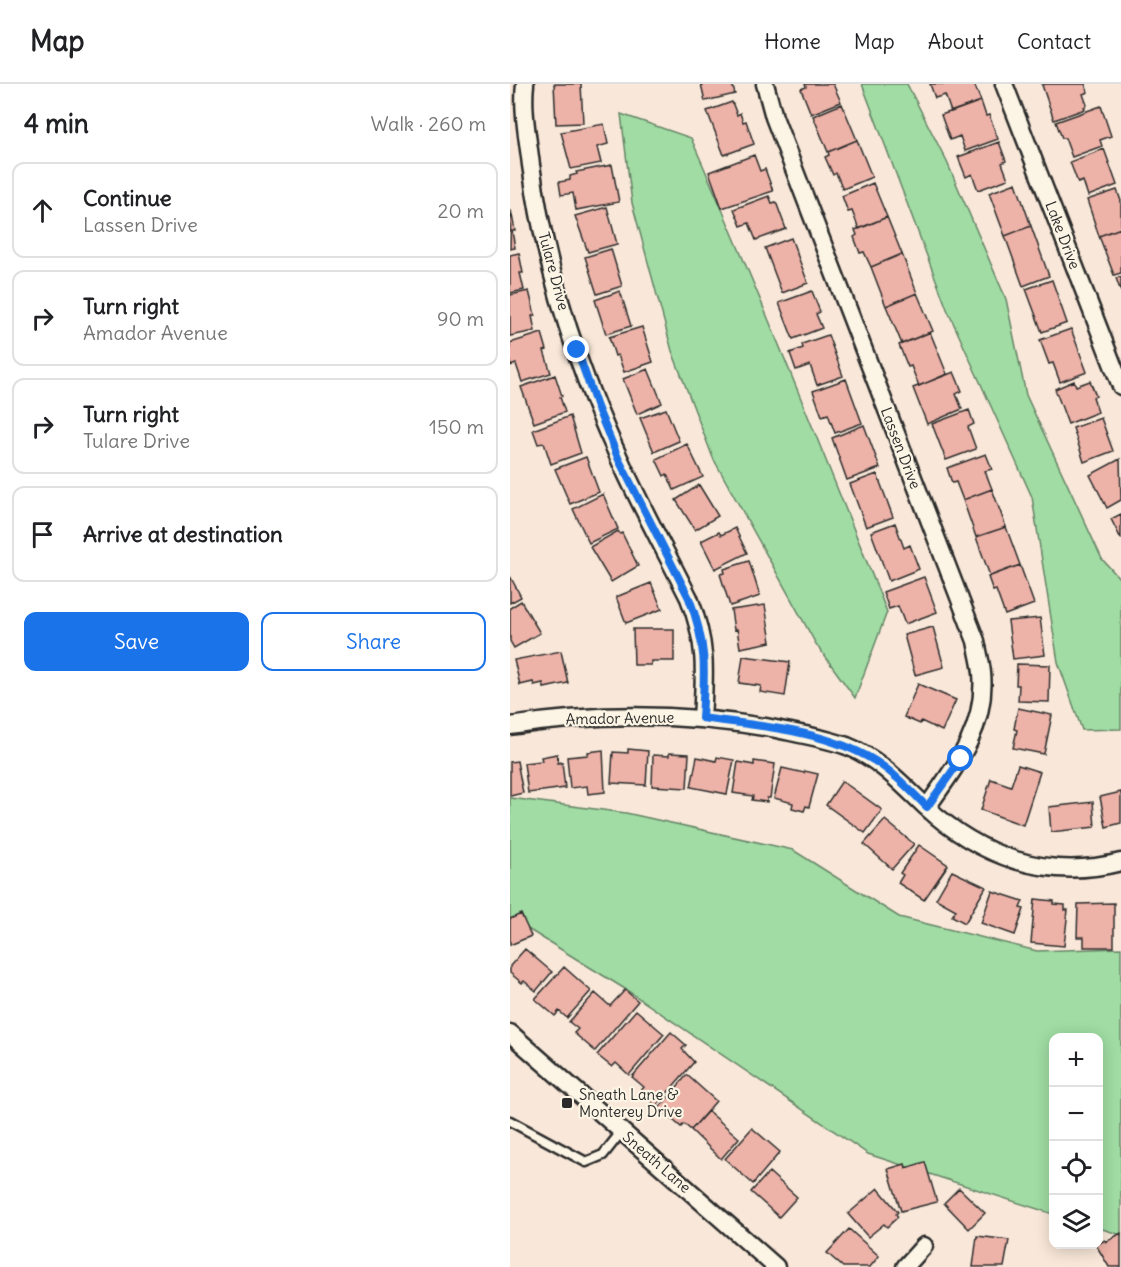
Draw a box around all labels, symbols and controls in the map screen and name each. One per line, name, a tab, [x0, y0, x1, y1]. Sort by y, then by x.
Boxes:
text: Map	[30, 23, 84, 59]
text: Home	[764, 28, 821, 55]
text: Map	[854, 28, 895, 55]
text: About	[928, 28, 984, 55]
text: Contact	[1017, 28, 1091, 55]
text: 4 min	[24, 107, 89, 140]
text: Walk · 260 m	[370, 111, 486, 136]
text: Continue	[83, 184, 172, 212]
icon: ahead	[26, 194, 59, 227]
text: 20 m	[438, 198, 484, 223]
street label: Lake Drive	[1041, 198, 1085, 272]
text: Lassen Drive	[83, 212, 198, 237]
street label: Tulare Drive	[534, 230, 574, 312]
text: Turn right	[83, 292, 179, 320]
icon: right	[26, 302, 59, 335]
text: 90 m	[437, 306, 484, 331]
text: Amador Avenue	[83, 320, 228, 345]
route end	[563, 336, 589, 362]
text: Turn right	[83, 400, 179, 428]
street label: Lassen Drive	[877, 404, 925, 492]
icon: right	[26, 410, 59, 443]
text: 150 m	[429, 414, 484, 439]
text: Tulare Drive	[83, 428, 190, 453]
icon: arrive	[26, 518, 59, 551]
text: Arrive at destination	[83, 520, 283, 548]
button: Save	[24, 612, 249, 671]
button: Share	[261, 612, 486, 671]
street label: Amador Avenue	[566, 708, 674, 728]
route start	[947, 745, 973, 771]
map controls	[1049, 1033, 1103, 1249]
button: +	[1049, 1033, 1103, 1087]
place label: Sneath Lane & Monterey Drive	[579, 1085, 682, 1121]
button: −	[1049, 1087, 1103, 1141]
marker: Sneath Lane & Monterey Drive	[560, 1096, 574, 1110]
street label: Sneath Lane	[619, 1127, 695, 1197]
button: locate	[1049, 1141, 1103, 1195]
button: layers	[1049, 1195, 1103, 1249]

